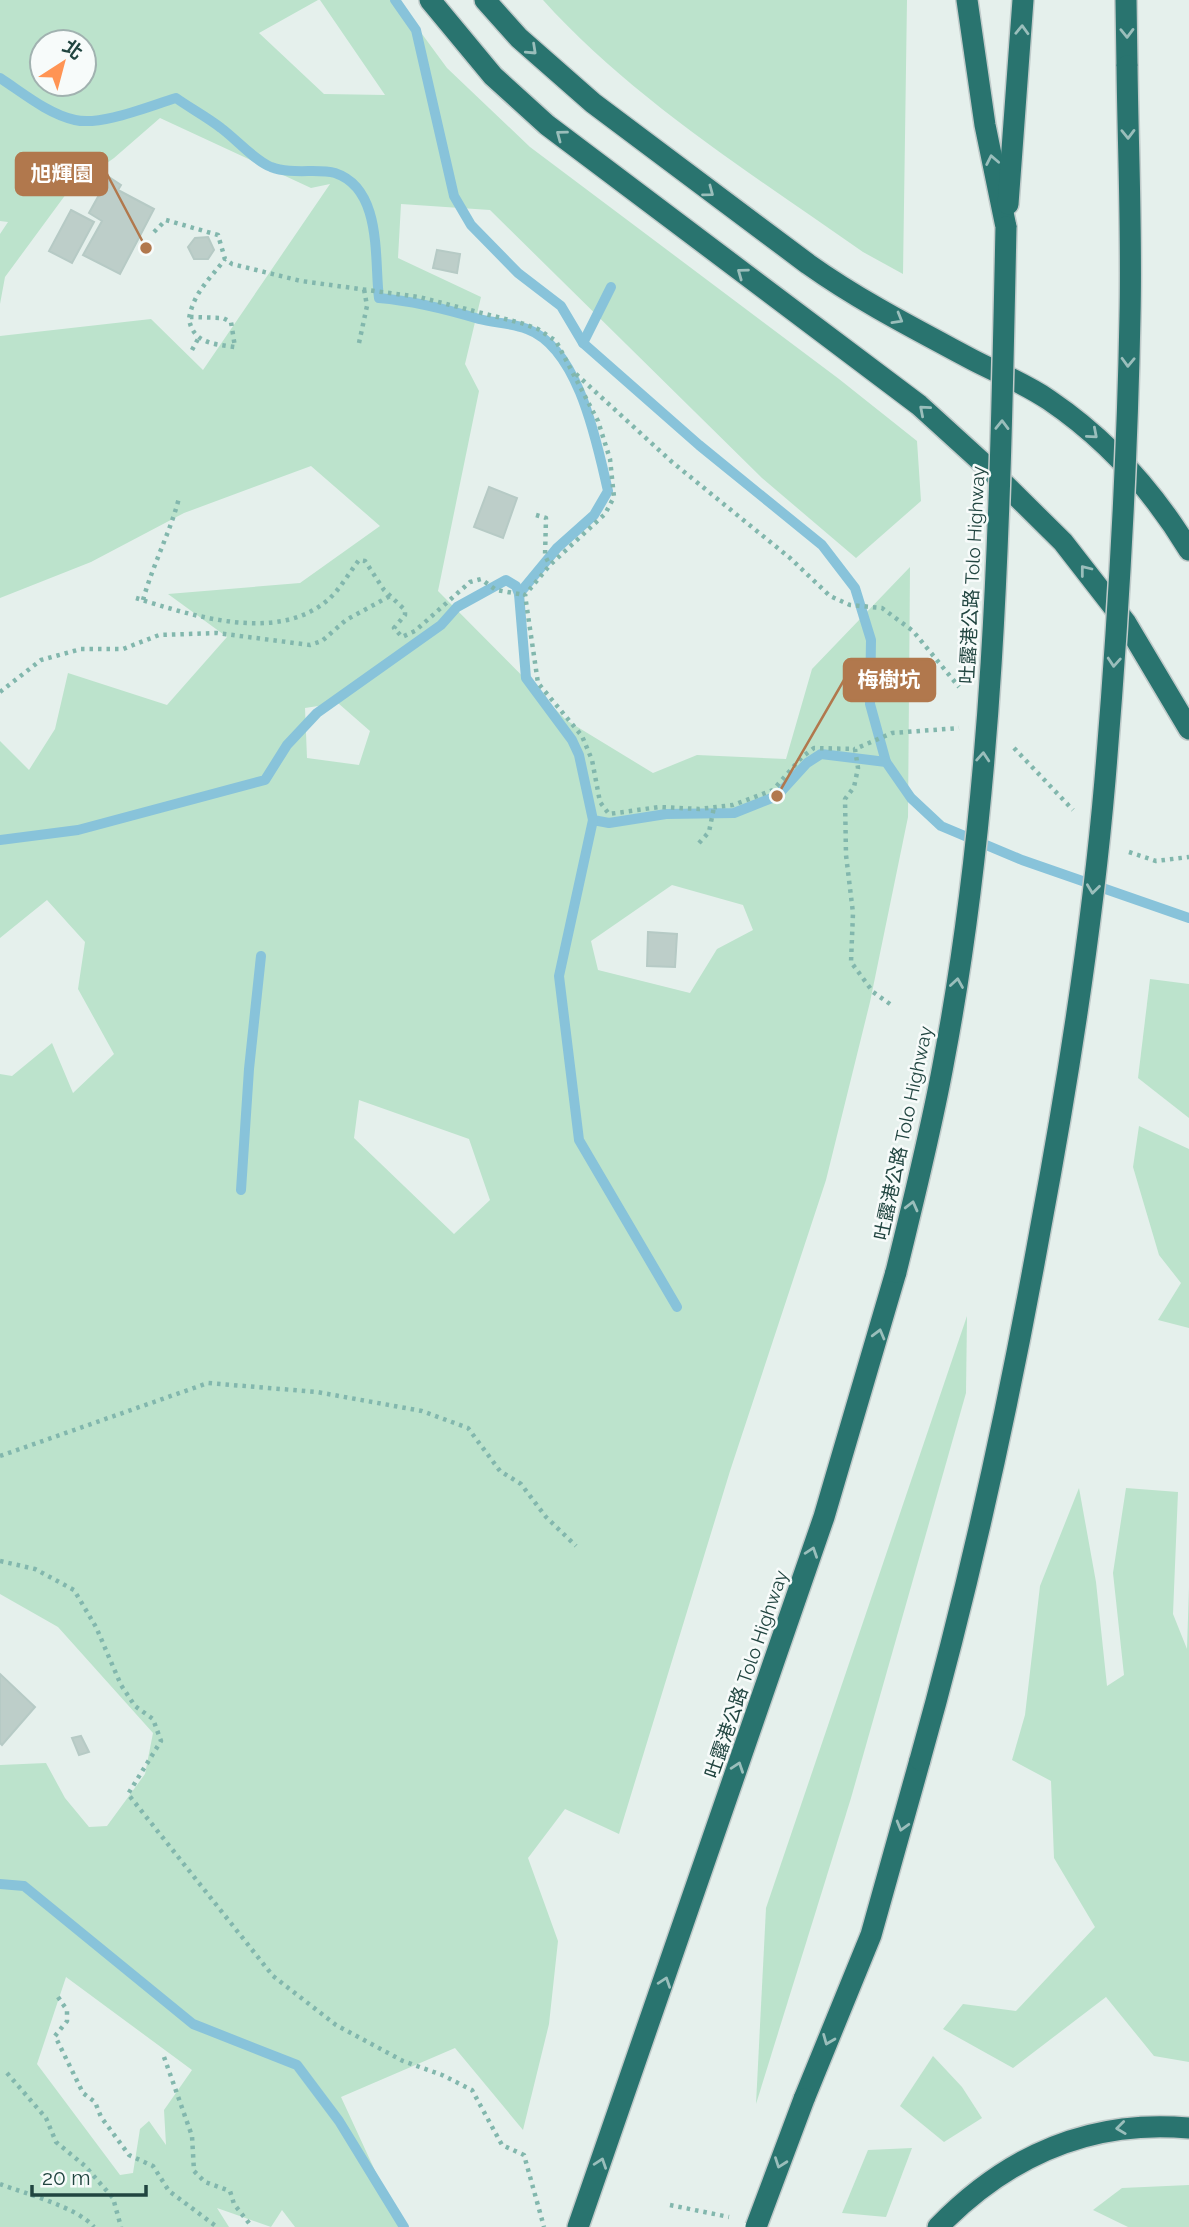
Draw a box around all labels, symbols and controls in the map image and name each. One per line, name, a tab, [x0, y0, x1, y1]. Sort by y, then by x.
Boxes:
one-way arrow	[1015, 24, 1030, 35]
north arrow	[28, 28, 98, 98]
one-way arrow	[1119, 28, 1134, 39]
text: 北	[59, 35, 87, 64]
one-way arrow	[524, 42, 537, 54]
one-way arrow	[1120, 130, 1136, 140]
one-way arrow	[556, 131, 569, 144]
callout: 旭輝園	[16, 153, 107, 195]
one-way arrow	[986, 154, 1001, 166]
text: 旭輝園	[31, 161, 94, 186]
one-way arrow	[702, 183, 714, 196]
one-way arrow	[737, 268, 750, 281]
one-way arrow	[890, 311, 903, 324]
one-way arrow	[1121, 356, 1136, 367]
one-way arrow	[919, 406, 932, 418]
one-way arrow	[994, 419, 1009, 430]
one-way arrow	[1085, 426, 1098, 438]
street label: 吐露港公路 Tolo Highway	[955, 465, 989, 685]
one-way arrow	[1080, 565, 1093, 578]
one-way arrow	[1107, 657, 1122, 668]
callout: 梅樹坑	[844, 659, 935, 701]
text: 梅樹坑	[858, 667, 921, 692]
one-way arrow	[975, 751, 990, 762]
one-way arrow	[1085, 883, 1100, 895]
one-way arrow	[949, 977, 964, 989]
street label: 吐露港公路 Tolo Highway	[870, 1024, 936, 1242]
one-way arrow	[904, 1200, 918, 1212]
one-way arrow	[871, 1328, 885, 1340]
one-way arrow	[804, 1546, 818, 1558]
street label: 吐露港公路 Tolo Highway	[700, 1567, 792, 1781]
one-way arrow	[730, 1761, 745, 1773]
one-way arrow	[895, 1819, 910, 1831]
one-way arrow	[656, 1976, 671, 1988]
one-way arrow	[822, 2034, 836, 2046]
one-way arrow	[1115, 2121, 1127, 2136]
scale bar	[32, 2154, 145, 2198]
one-way arrow	[774, 2156, 788, 2169]
one-way arrow	[593, 2157, 607, 2169]
text: 20 m	[42, 2165, 90, 2190]

